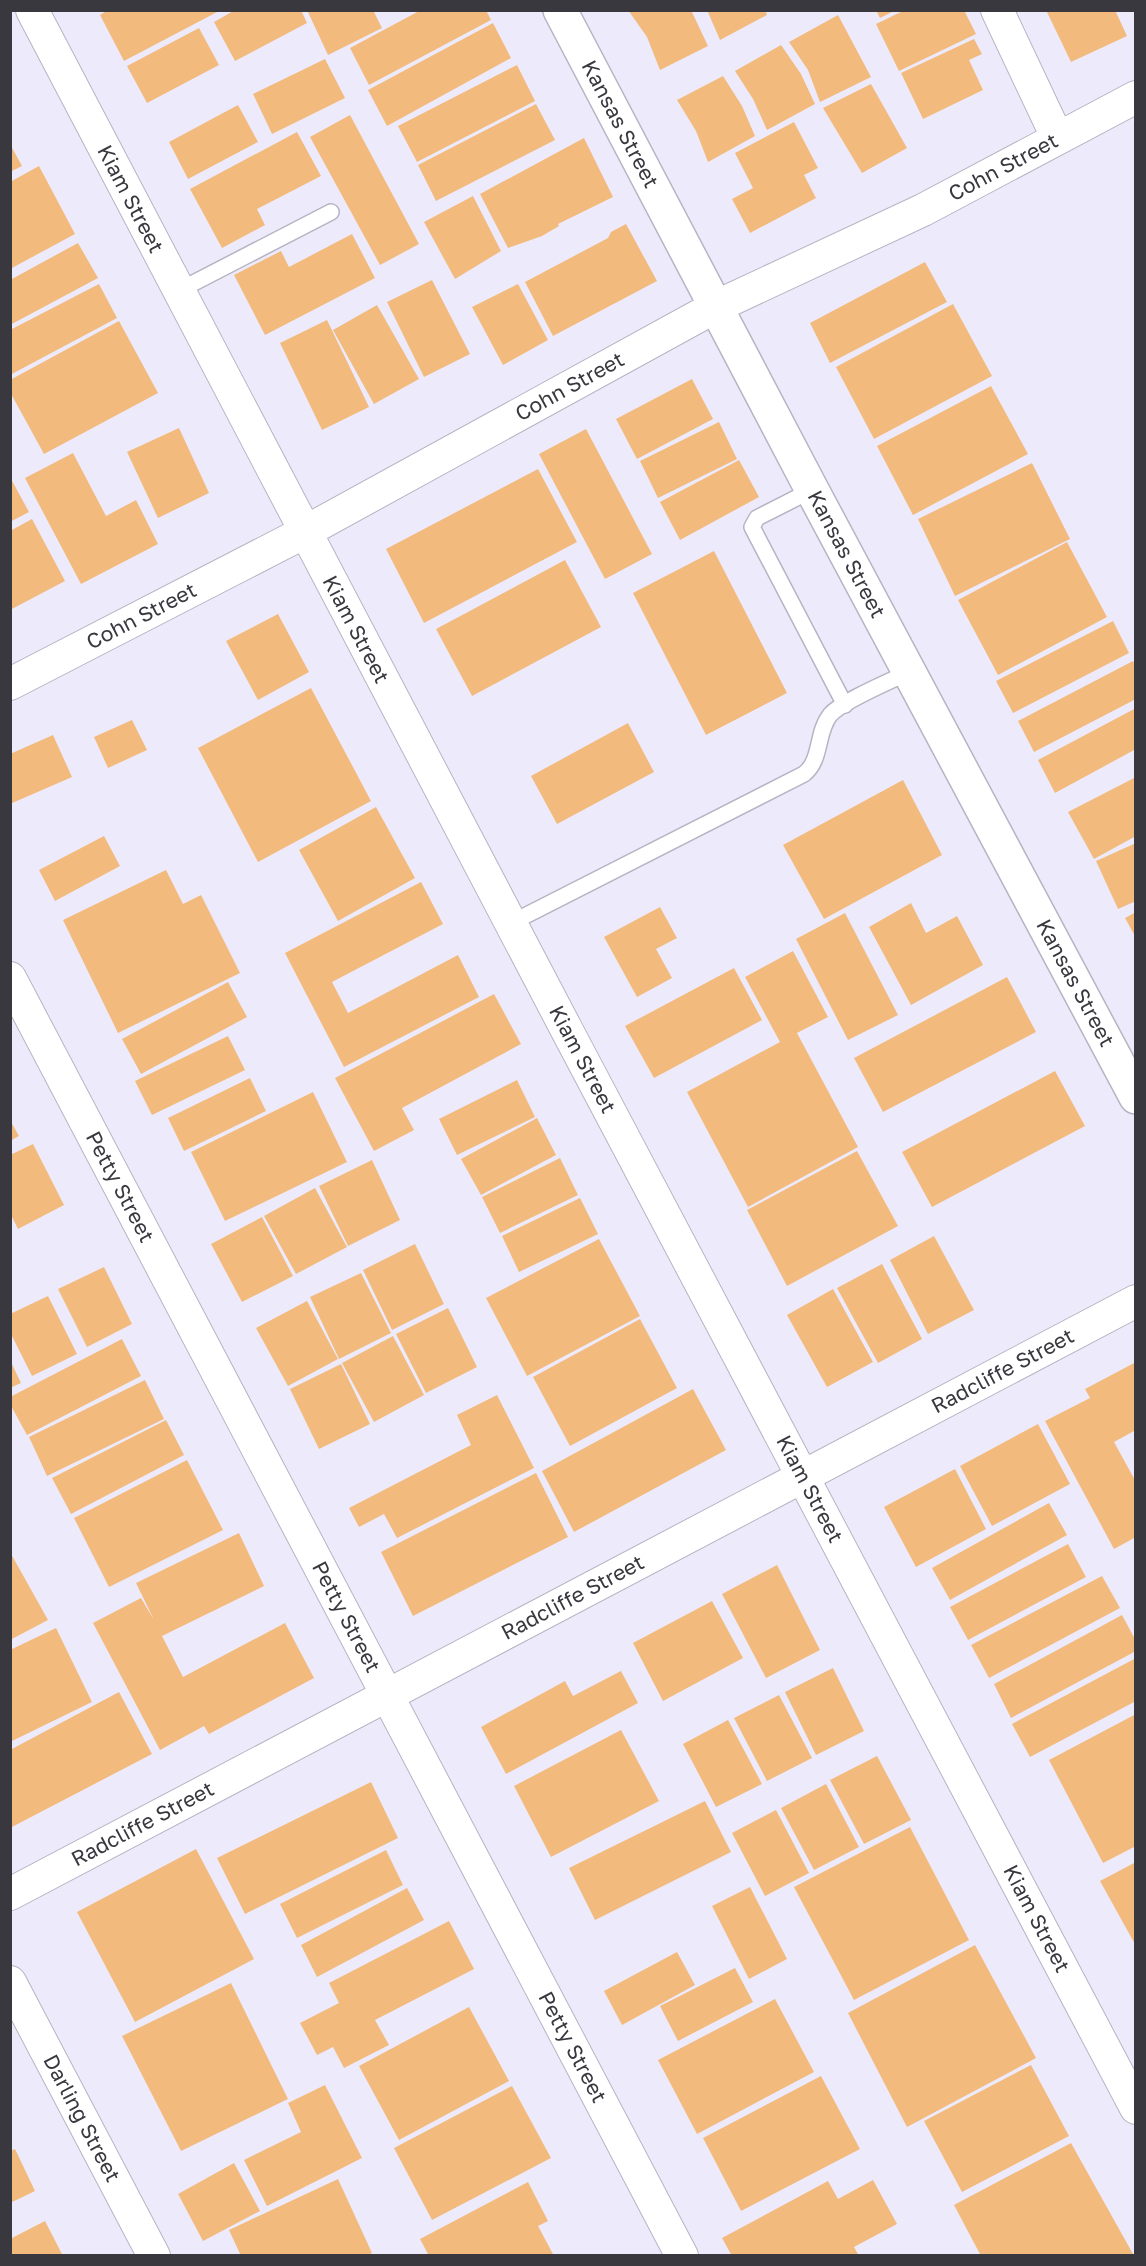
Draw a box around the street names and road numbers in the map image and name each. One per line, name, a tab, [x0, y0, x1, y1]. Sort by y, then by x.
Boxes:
street label: Kansas Street	[577, 55, 665, 192]
street label: Cohn Street	[944, 127, 1062, 206]
street label: Kiam Street	[92, 140, 170, 257]
street label: Cohn Street	[510, 345, 628, 426]
street label: Kansas Street	[803, 486, 892, 622]
street label: Kiam Street	[318, 571, 396, 687]
street label: Cohn Street	[82, 576, 200, 654]
street label: Kansas Street	[1031, 914, 1121, 1051]
street label: Kiam Street	[544, 1001, 622, 1117]
street label: Petty Street	[81, 1126, 161, 1246]
street label: Radcliffe Street	[926, 1322, 1078, 1419]
street label: Kiam Street	[771, 1430, 849, 1547]
street label: Radcliffe Street	[496, 1549, 648, 1645]
street label: Petty Street	[307, 1557, 387, 1677]
street label: Radcliffe Street	[66, 1775, 218, 1871]
street label: Kiam Street	[998, 1860, 1076, 1977]
street label: Petty Street	[533, 1987, 613, 2107]
street label: Darling Street	[38, 2050, 127, 2186]

